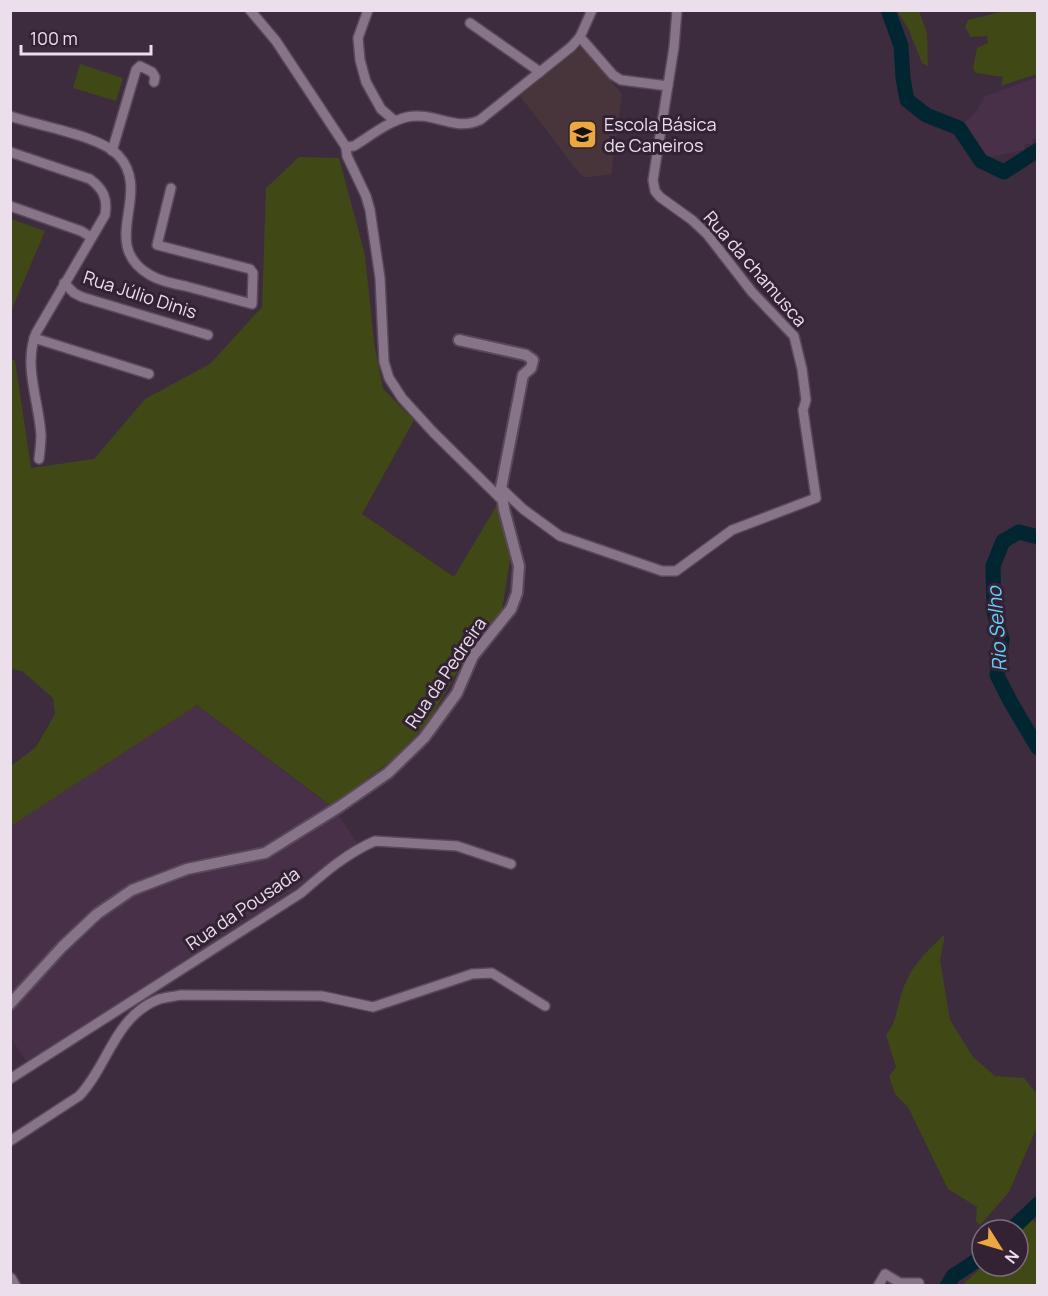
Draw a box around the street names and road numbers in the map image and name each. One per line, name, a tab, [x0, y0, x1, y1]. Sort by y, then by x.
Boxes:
street label: Rua da chamusca	[699, 205, 813, 331]
street label: Rua Júlio Dinis	[81, 264, 200, 324]
street label: Rua da Pedreira	[399, 612, 491, 733]
street label: Rua da Pousada	[181, 861, 304, 955]

